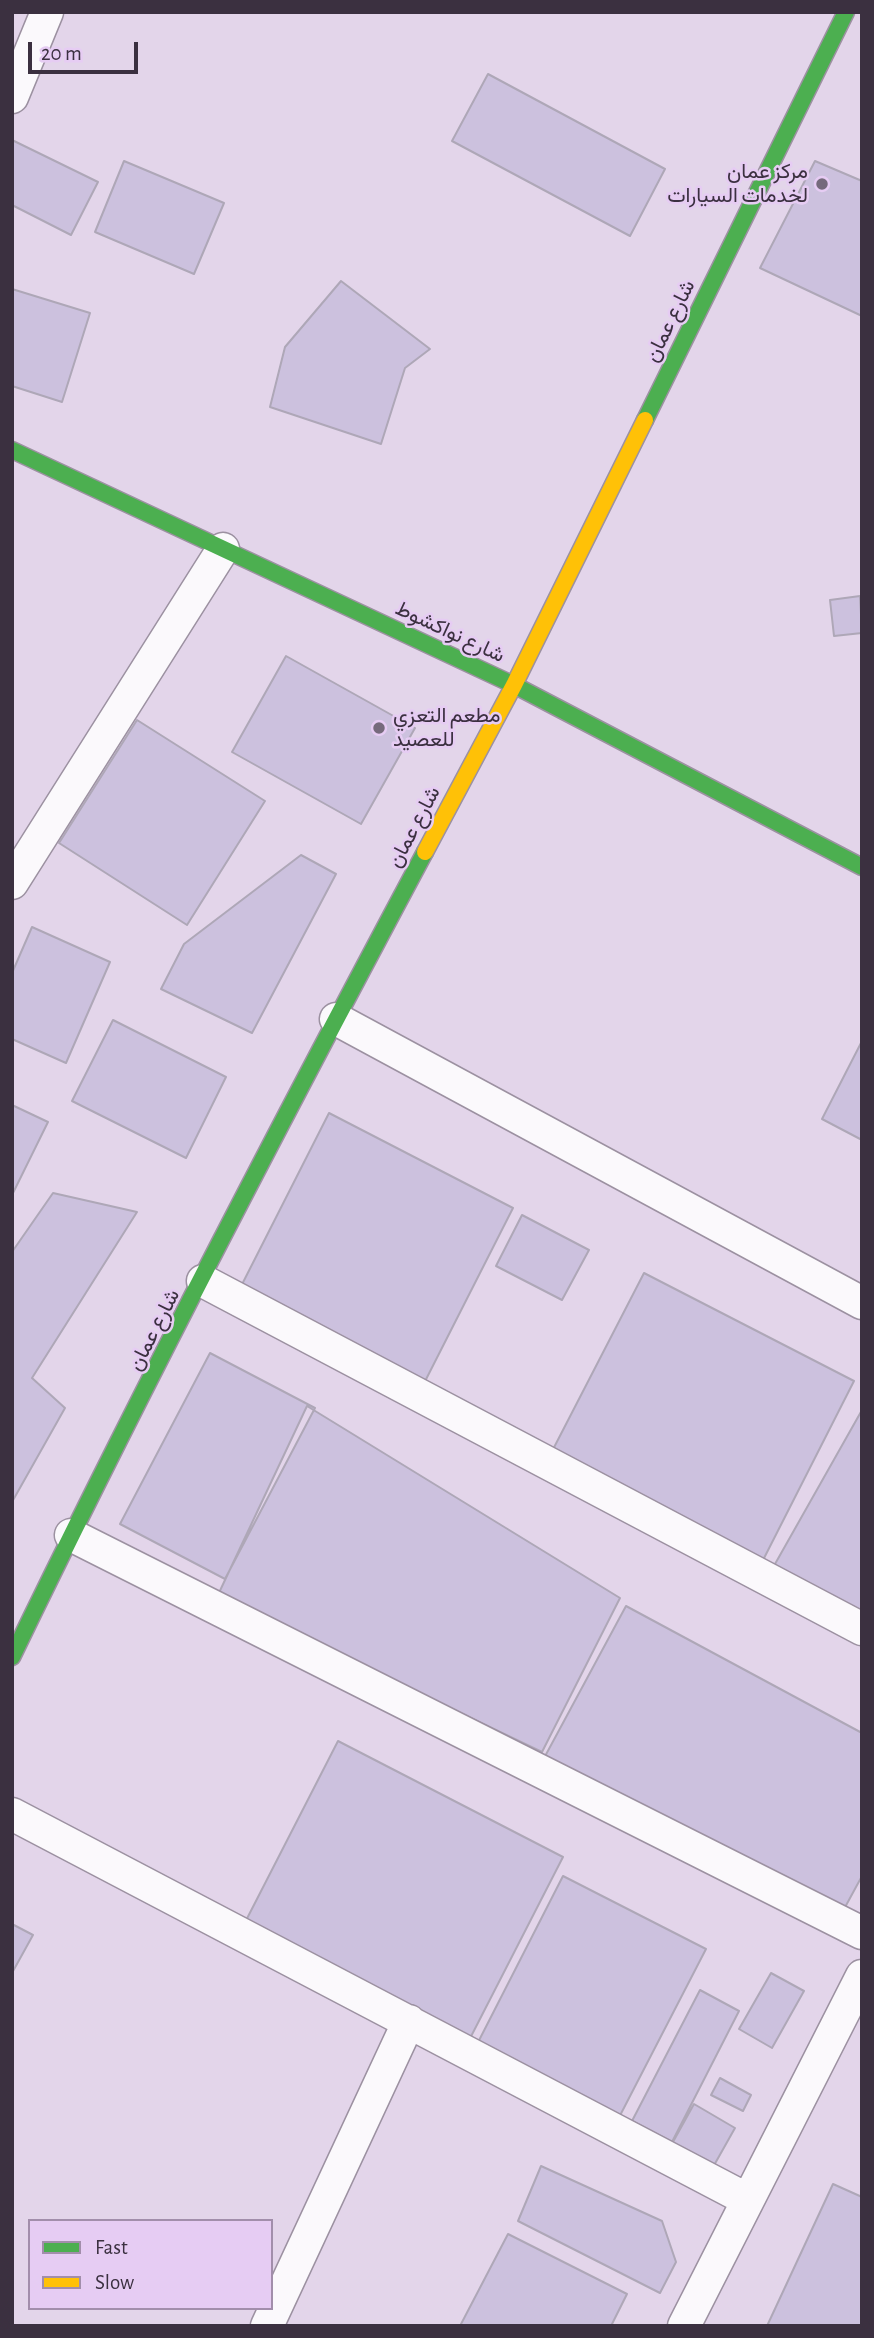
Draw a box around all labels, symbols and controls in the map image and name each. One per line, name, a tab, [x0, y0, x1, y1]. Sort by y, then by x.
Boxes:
scale bar	[32, 28, 142, 72]
text: 20 m	[41, 43, 82, 64]
place label: مركز عمان لخدمات السيارات	[667, 159, 808, 209]
marker: مركز عمان لخدمات السيارات	[814, 176, 830, 192]
street label: شارع عمان	[639, 276, 701, 366]
street label: شارع نواكشوط	[391, 596, 509, 668]
place label: مطعم التعزي للعصيد	[393, 703, 501, 753]
marker: مطعم التعزي للعصيد	[371, 720, 387, 736]
street label: شارع عمان	[382, 782, 446, 872]
street label: شارع عمان	[123, 1285, 185, 1375]
legend	[28, 2219, 273, 2310]
text: Fast	[95, 2237, 128, 2258]
text: Slow	[95, 2272, 134, 2293]

